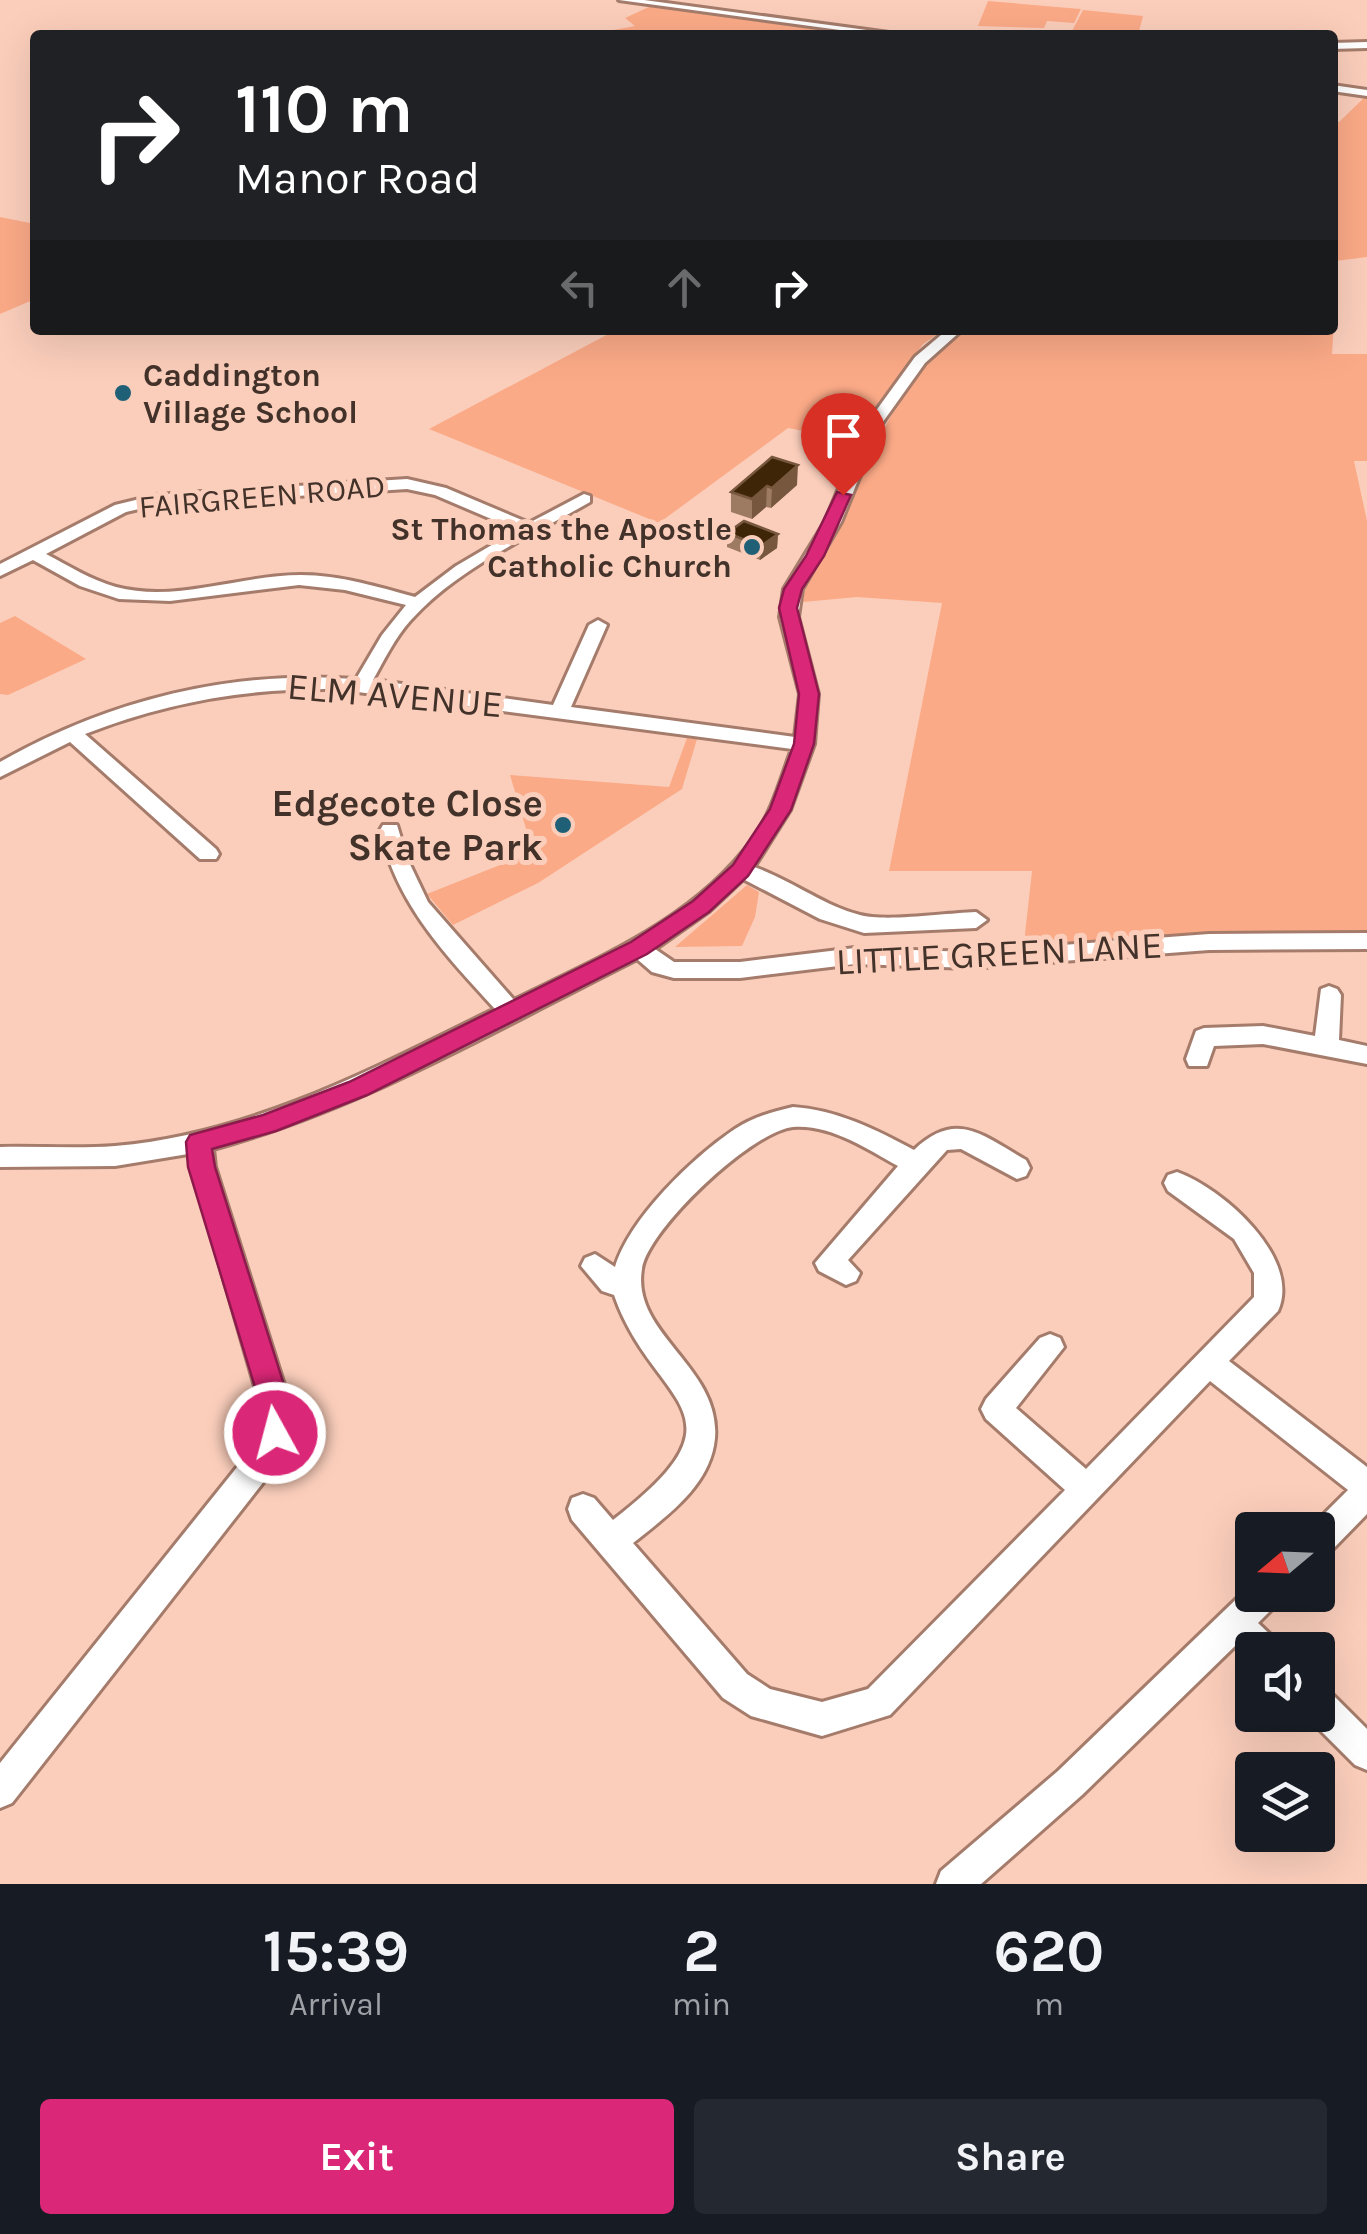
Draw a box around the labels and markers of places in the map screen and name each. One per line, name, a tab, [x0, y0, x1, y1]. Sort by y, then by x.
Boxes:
place label: Caddington Village School	[143, 357, 358, 431]
marker: Caddington Village School	[112, 382, 134, 404]
pin	[801, 393, 886, 496]
place label: St Thomas the Apostle Catholic Church	[390, 511, 732, 585]
marker: St Thomas the Apostle Catholic Church	[741, 536, 763, 558]
place label: Edgecote Close Skate Park	[271, 781, 543, 870]
marker: Edgecote Close Skate Park	[552, 814, 574, 836]

